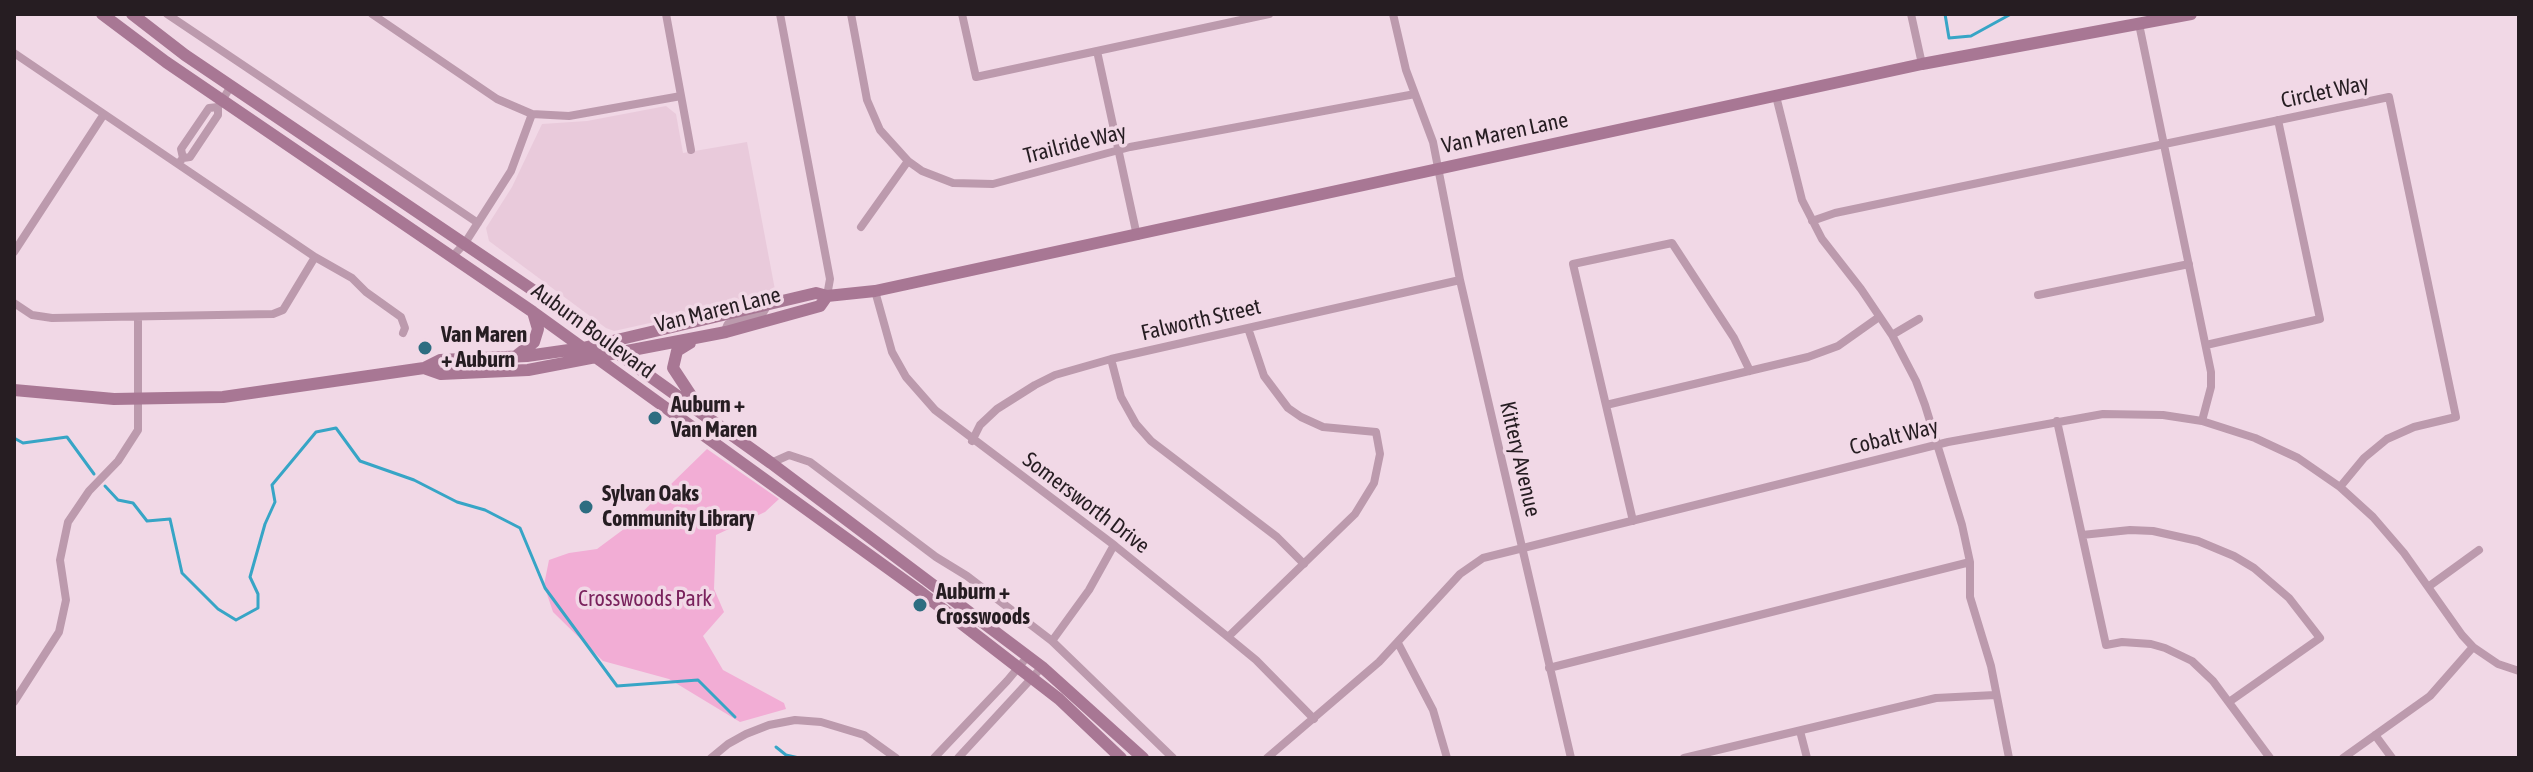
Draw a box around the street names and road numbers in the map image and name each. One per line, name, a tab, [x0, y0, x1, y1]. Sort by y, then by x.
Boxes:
street label: Circlet Way	[2279, 70, 2371, 114]
street label: Van Maren Lane	[1439, 107, 1571, 159]
street label: Trailride Way	[1021, 118, 1129, 170]
street label: Auburn Boulevard	[526, 278, 660, 384]
street label: Van Maren Lane	[652, 282, 784, 338]
street label: Falworth Street	[1139, 293, 1263, 347]
street label: Kittery Avenue	[1494, 399, 1546, 519]
street label: Cobalt Way	[1847, 413, 1941, 461]
street label: Somersworth Drive	[1017, 447, 1155, 559]

